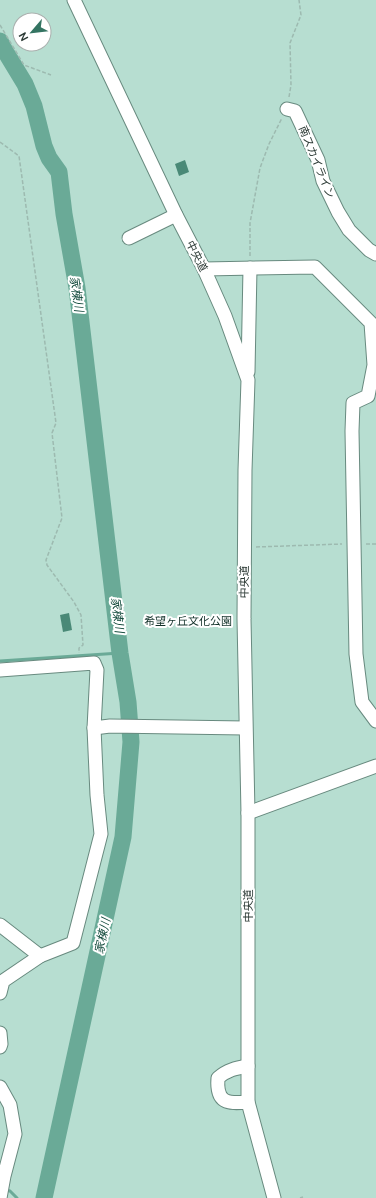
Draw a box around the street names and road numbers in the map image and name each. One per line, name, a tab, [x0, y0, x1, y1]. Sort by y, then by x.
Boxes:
street label: 南スカイライン	[297, 124, 337, 200]
street label: 中央道	[184, 239, 210, 273]
street label: 中央道	[238, 565, 250, 599]
street label: 中央道	[242, 890, 254, 923]

